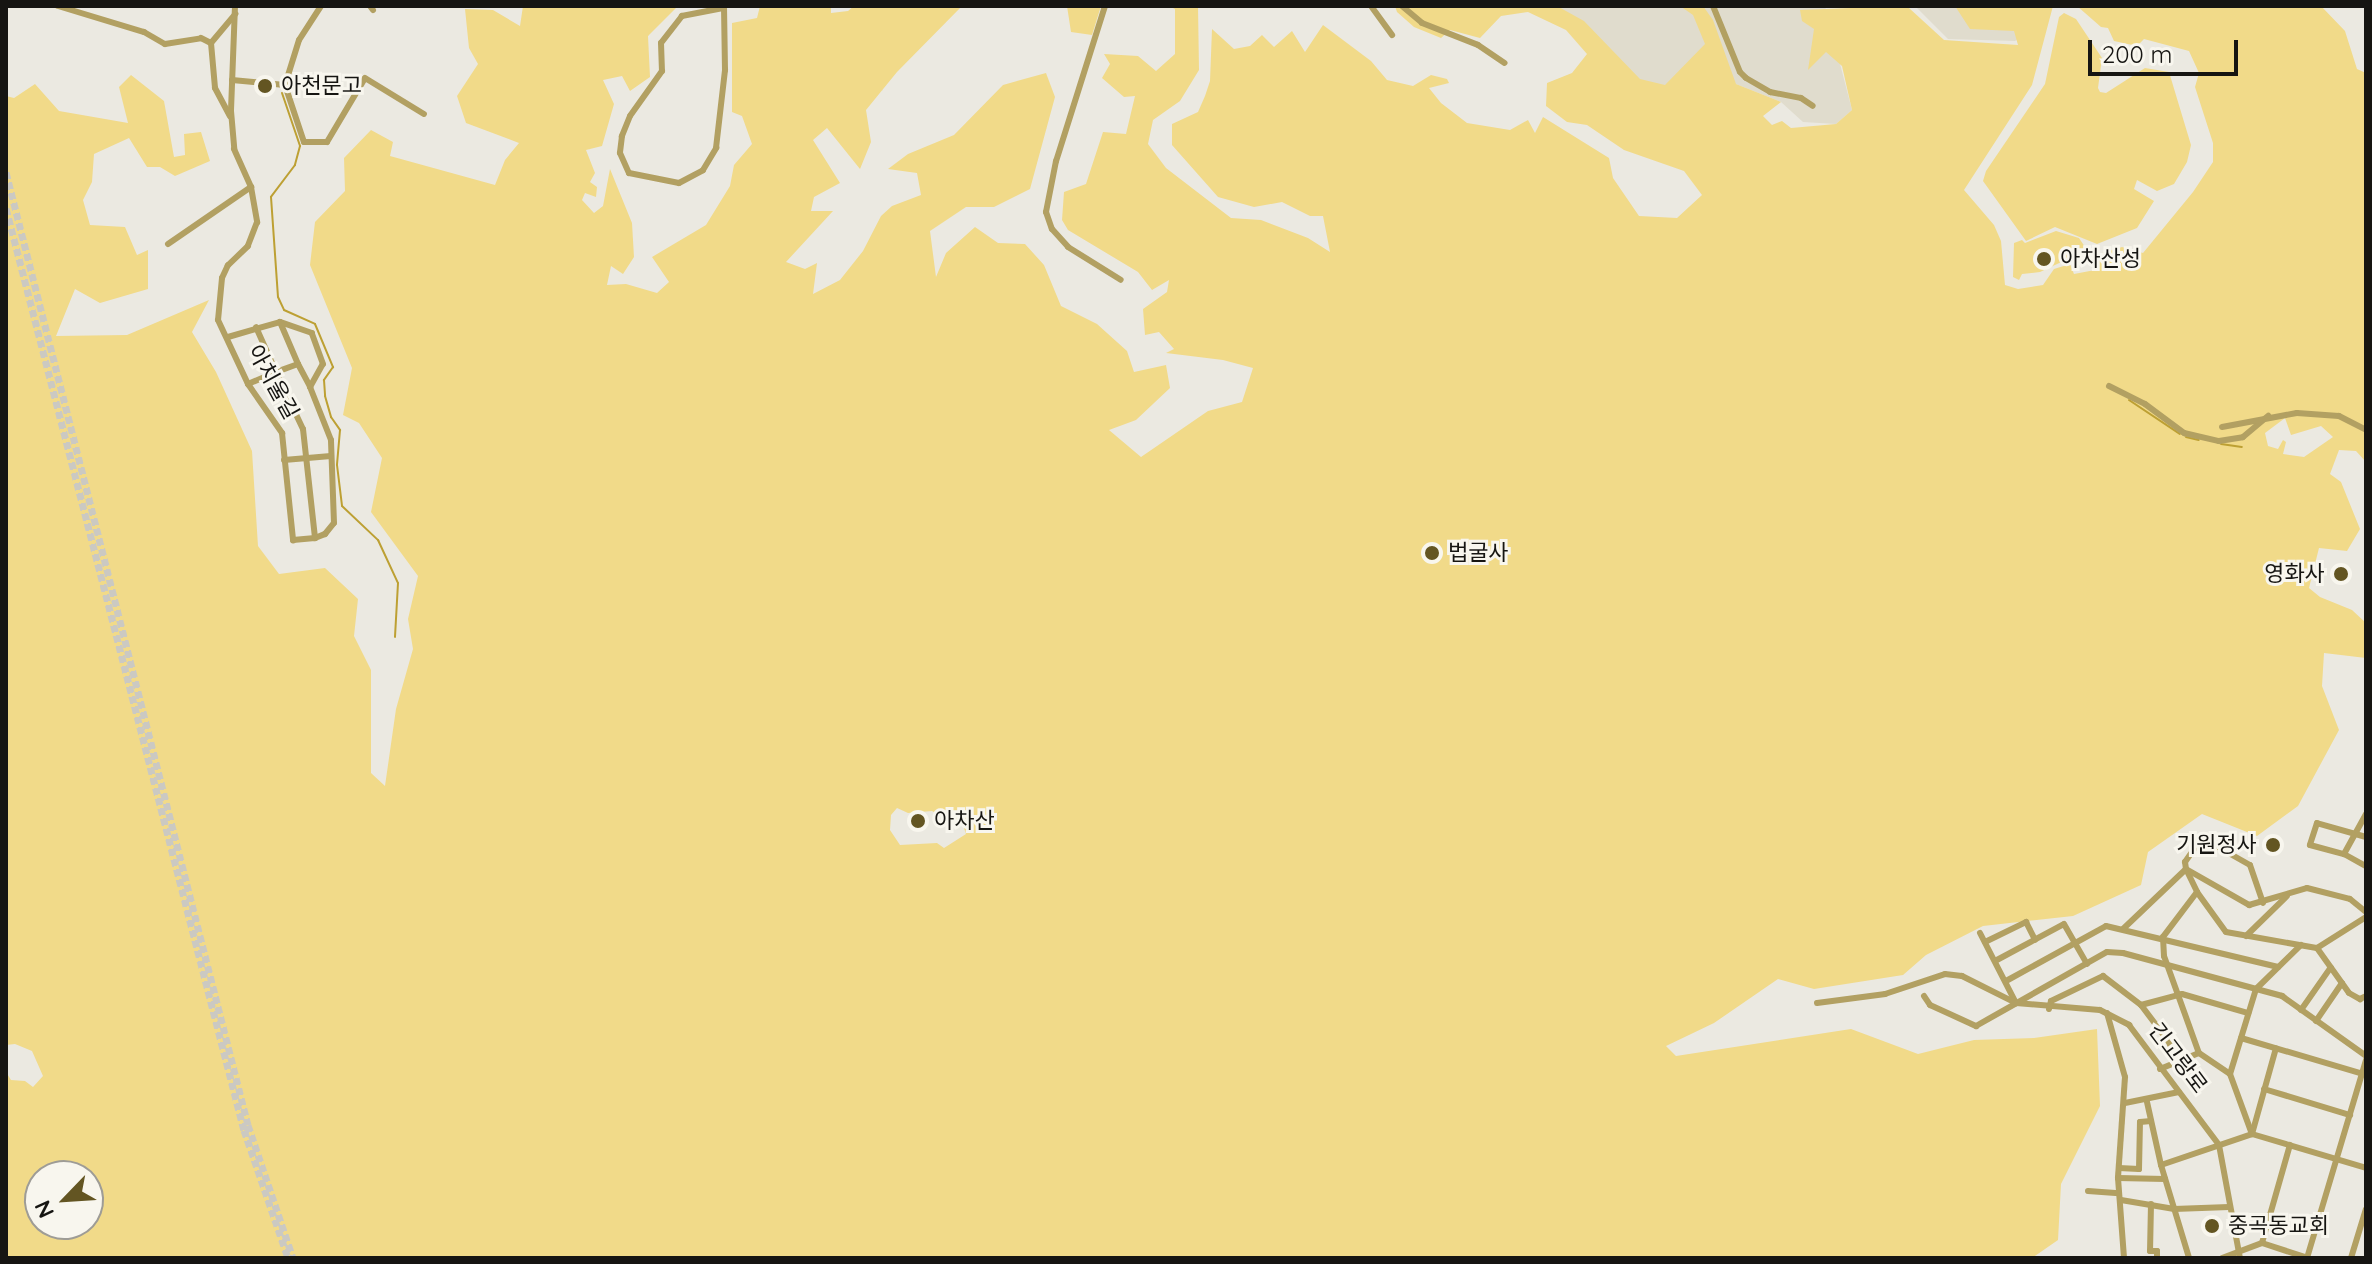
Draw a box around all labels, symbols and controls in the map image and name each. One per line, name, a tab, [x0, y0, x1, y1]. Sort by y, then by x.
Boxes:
scale bar	[2092, 24, 2242, 74]
text: 200 m	[2102, 39, 2172, 69]
place label: 아천문고	[281, 73, 362, 99]
marker: 아천문고	[256, 77, 274, 95]
place label: 아차산성	[2060, 246, 2141, 272]
marker: 아차산성	[2035, 250, 2053, 268]
street label: 아치울길	[242, 340, 304, 424]
place label: 법굴사	[1448, 540, 1509, 566]
marker: 법굴사	[1423, 544, 1441, 562]
place label: 영화사	[2264, 561, 2325, 587]
marker: 영화사	[2332, 565, 2350, 583]
place label: 아차산	[934, 808, 995, 834]
marker: 아차산	[909, 812, 927, 830]
place label: 기원정사	[2176, 832, 2257, 858]
marker: 기원정사	[2264, 836, 2282, 854]
street label: 긴고랑로	[2143, 1018, 2213, 1098]
north arrow	[24, 1160, 104, 1240]
text: N	[28, 1196, 60, 1223]
place label: 중곡동교회	[2228, 1213, 2329, 1239]
marker: 중곡동교회	[2203, 1217, 2221, 1235]

